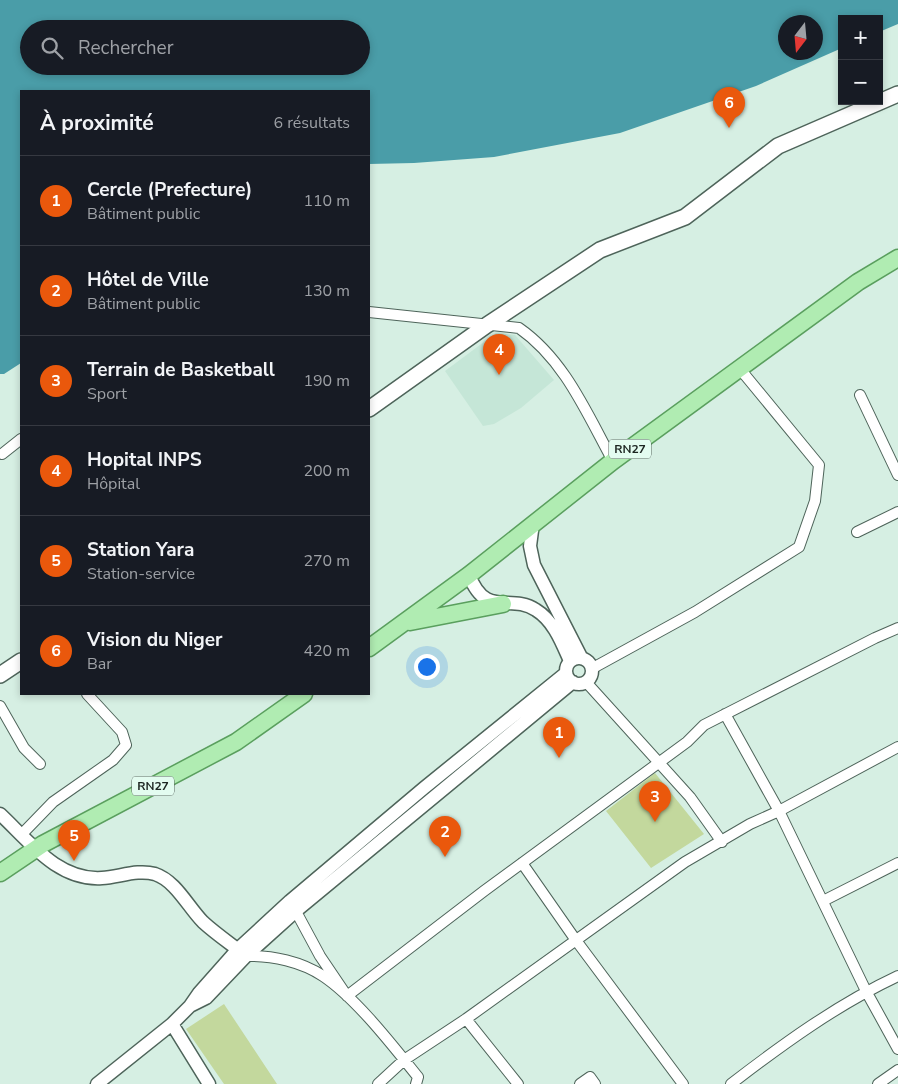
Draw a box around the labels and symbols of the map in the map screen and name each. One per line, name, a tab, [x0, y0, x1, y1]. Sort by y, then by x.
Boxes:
north arrow	[778, 15, 823, 60]
pin: 6	[713, 87, 745, 128]
pin: 4	[483, 334, 515, 375]
road number: RN27	[609, 439, 651, 458]
your location	[414, 654, 440, 680]
pin: 1	[543, 717, 575, 758]
road number: RN27	[132, 776, 174, 796]
pin: 3	[639, 781, 671, 822]
pin: 2	[429, 816, 461, 857]
pin: 5	[58, 820, 90, 861]

